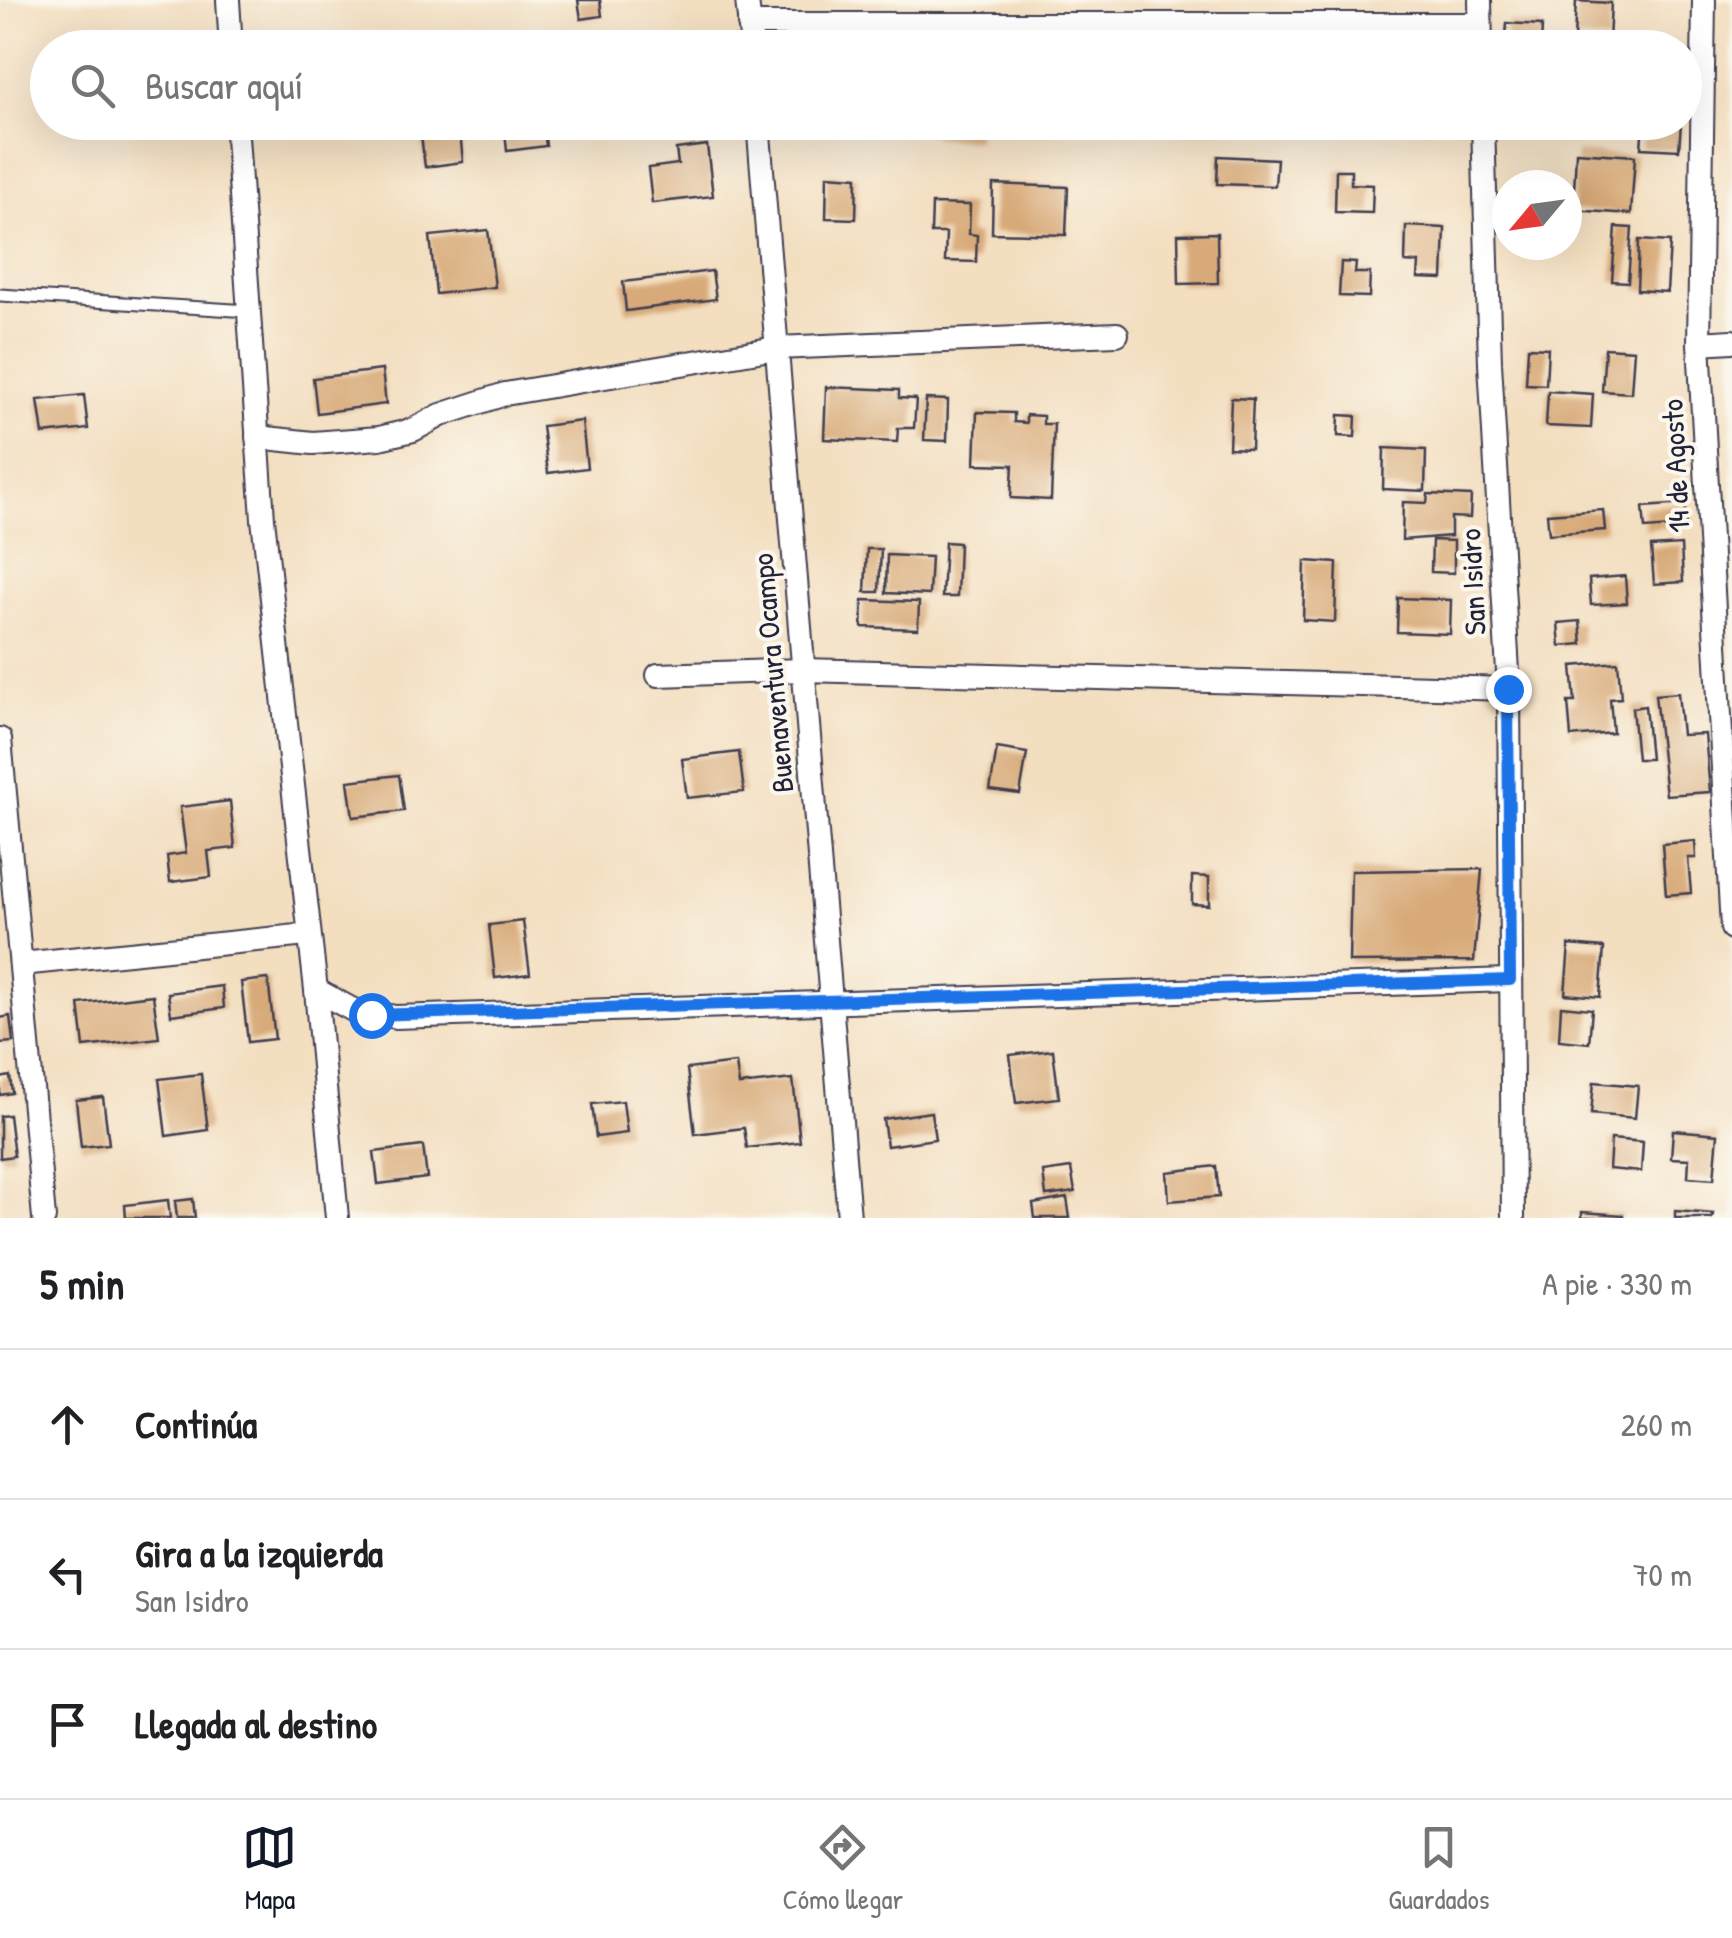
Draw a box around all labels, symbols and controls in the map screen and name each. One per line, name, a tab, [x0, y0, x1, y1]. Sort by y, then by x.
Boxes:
search box	[30, 30, 1702, 140]
icon: search	[65, 58, 120, 113]
text: Buscar aquí	[145, 59, 303, 111]
north arrow	[1492, 170, 1582, 260]
street label: 14 de Agosto	[1652, 398, 1698, 534]
street label: San Isidro	[1449, 528, 1495, 636]
street label: Buenaventura Ocampo	[742, 552, 802, 794]
route end	[1486, 667, 1532, 713]
route start	[349, 993, 395, 1039]
text: 5 min	[40, 1255, 124, 1312]
text: A pie · 330 m	[1542, 1262, 1692, 1305]
icon: ahead	[40, 1397, 95, 1452]
text: Continúa	[135, 1398, 257, 1450]
text: 260 m	[1621, 1403, 1692, 1446]
text: Gira a la izquierda	[135, 1527, 383, 1579]
icon: left	[40, 1547, 95, 1602]
text: 70 m	[1633, 1553, 1692, 1596]
text: San Isidro	[135, 1579, 249, 1622]
icon: arrive	[40, 1697, 95, 1752]
text: Llegada al destino	[135, 1698, 377, 1750]
tab: Mapa	[242, 1820, 297, 1918]
tab: Cómo llegar	[782, 1820, 903, 1918]
tab: Guardados	[1388, 1820, 1489, 1918]

